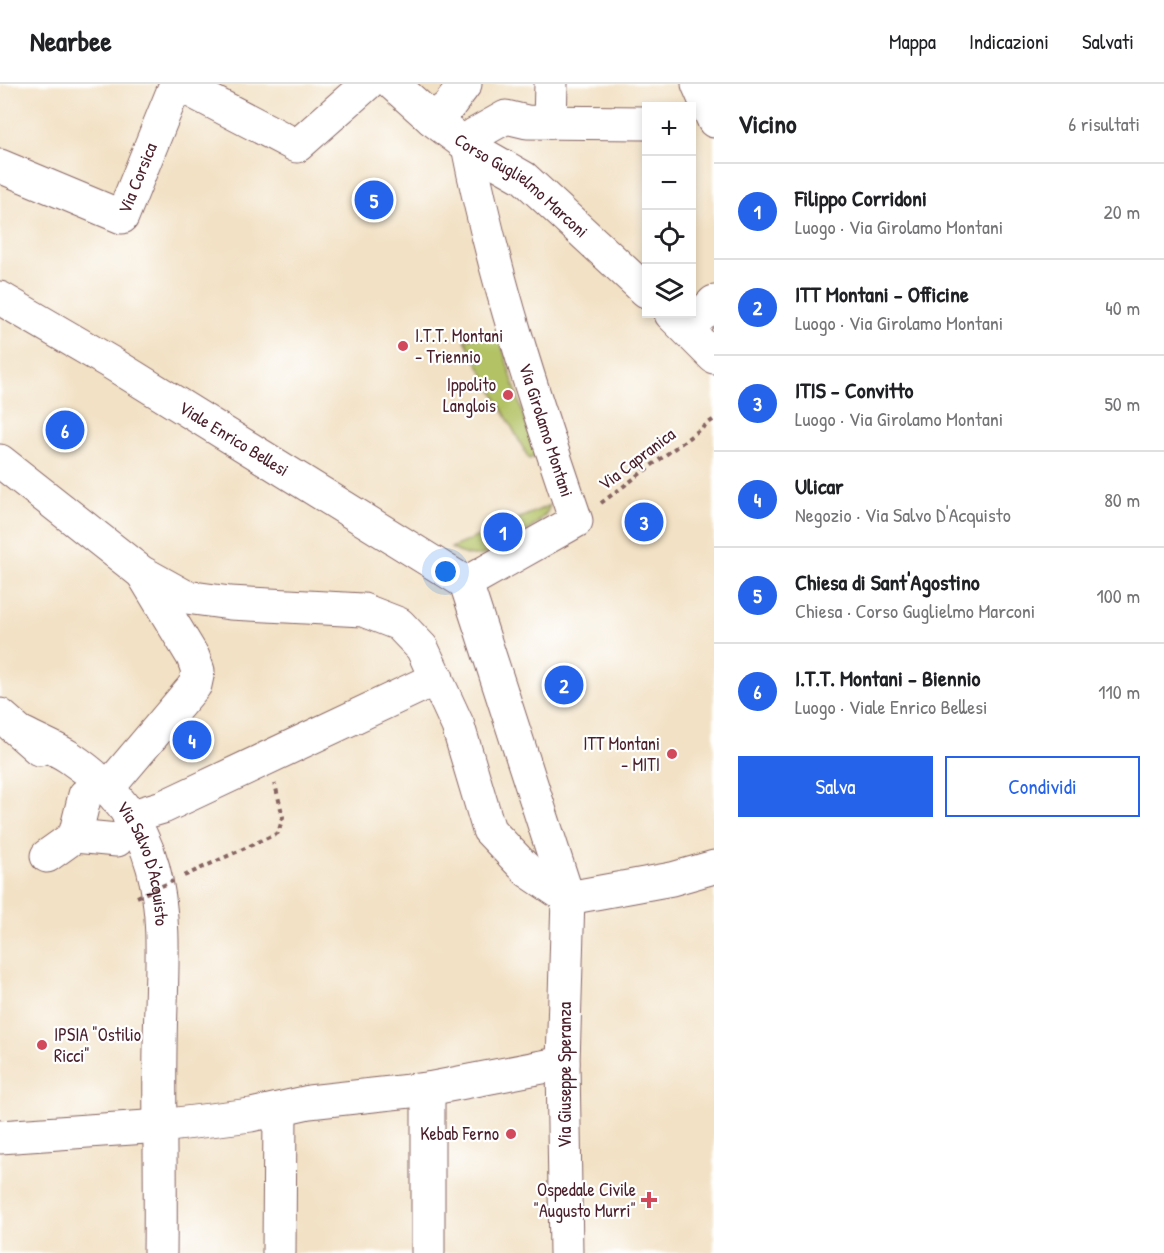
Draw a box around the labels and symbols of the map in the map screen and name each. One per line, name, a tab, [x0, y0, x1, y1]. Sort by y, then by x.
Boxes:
street label: Corso Guglielmo Marconi	[449, 127, 594, 243]
street label: Via Corsica	[112, 139, 163, 217]
pin: 5	[354, 178, 394, 222]
place label: I.T.T. Montani - Triennio	[415, 323, 503, 369]
marker: I.T.T. Montani - Triennio	[396, 339, 410, 353]
street label: Via Girolamo Montani	[513, 360, 580, 500]
place label: Ippolito Langlois	[443, 372, 496, 418]
marker: Ippolito Langlois	[501, 388, 515, 402]
street label: Viale Enrico Bellesi	[174, 395, 294, 482]
pin: 6	[46, 408, 84, 452]
street label: Via Capranica	[593, 421, 680, 496]
pin: 3	[624, 500, 664, 544]
pin: 1	[484, 510, 522, 554]
your location	[431, 557, 460, 586]
pin: 2	[544, 662, 584, 708]
pin: 4	[172, 718, 212, 762]
place label: ITT Montani - MITI	[583, 731, 660, 777]
marker: ITT Montani - MITI	[665, 747, 679, 761]
street label: Via Salvo D'Acquisto	[111, 796, 175, 927]
street label: Via Giuseppe Speranza	[552, 1002, 577, 1148]
place label: IPSIA "Ostilio Ricci"	[54, 1022, 141, 1068]
marker: IPSIA "Ostilio Ricci"	[35, 1038, 49, 1052]
place label: Kebab Ferno	[420, 1121, 499, 1146]
marker: Kebab Ferno	[504, 1127, 518, 1141]
place label: Ospedale Civile "Augusto Murri"	[534, 1177, 636, 1223]
marker: Ospedale Civile "Augusto Murri"	[640, 1191, 658, 1209]

